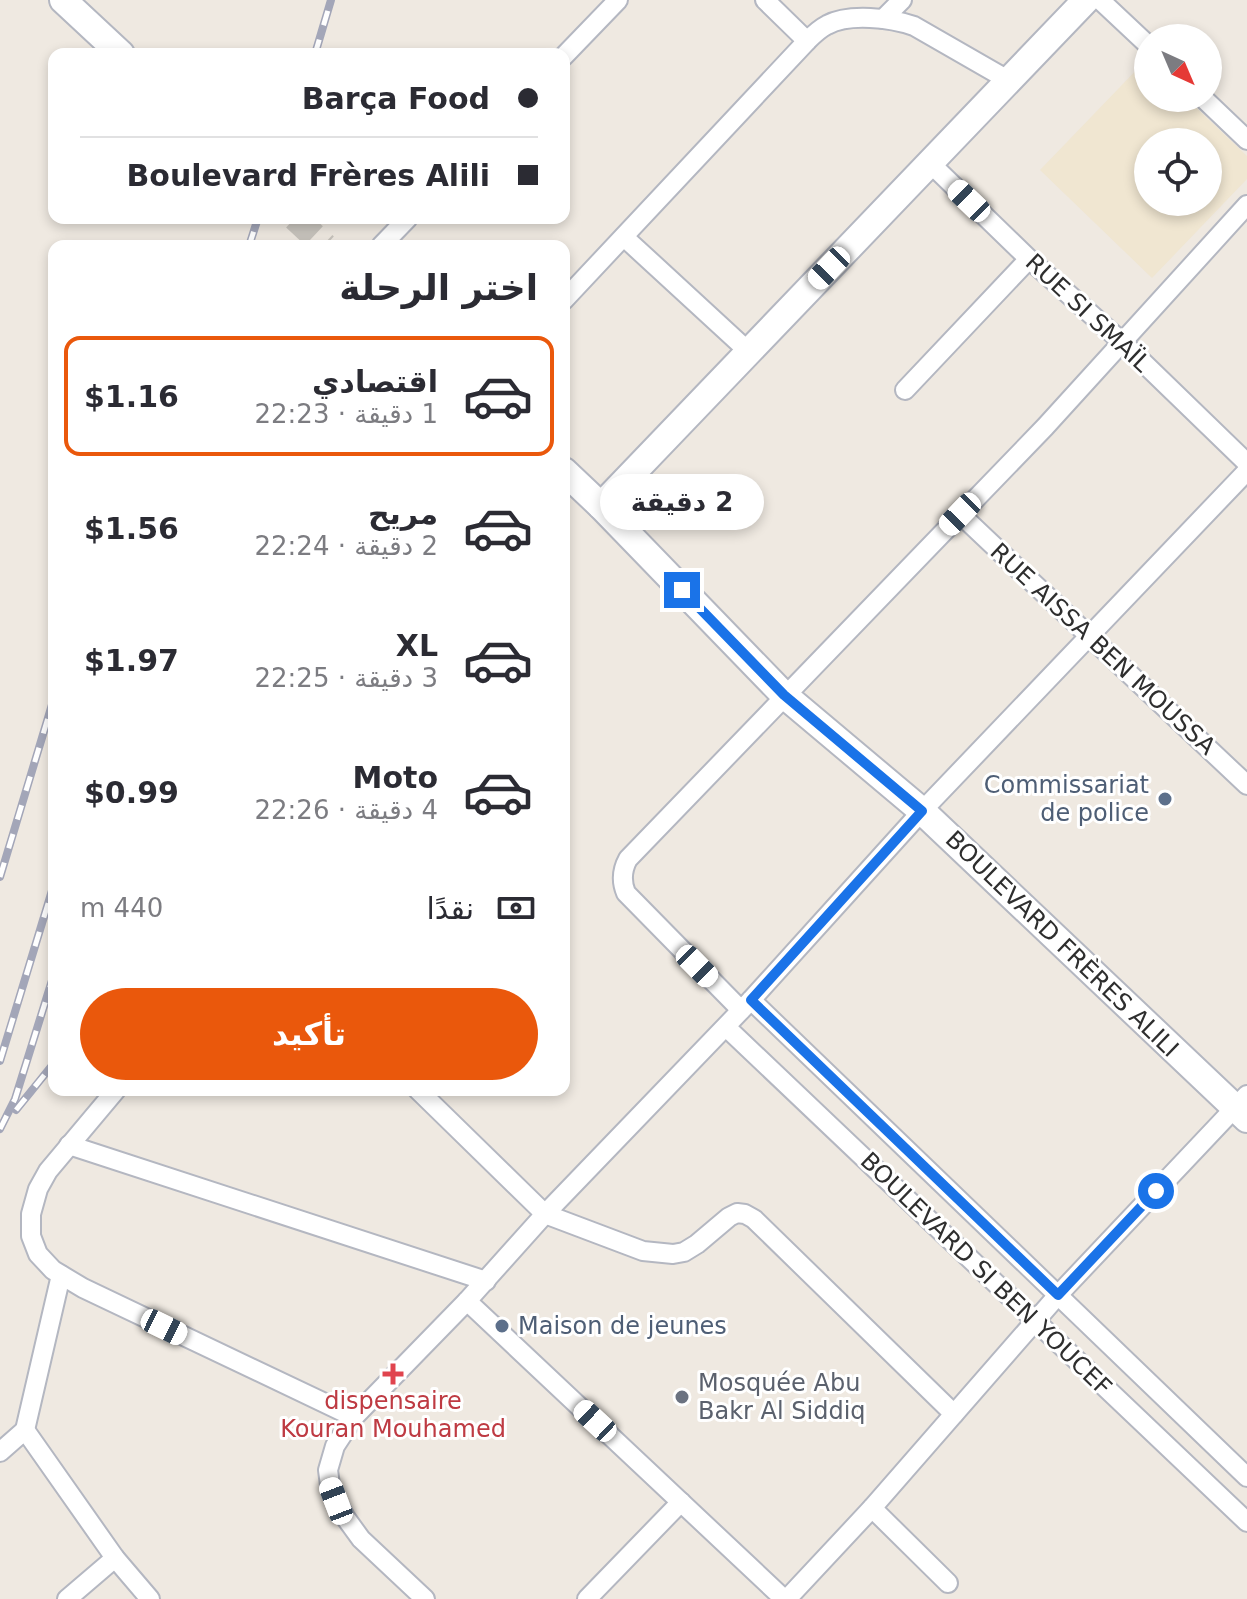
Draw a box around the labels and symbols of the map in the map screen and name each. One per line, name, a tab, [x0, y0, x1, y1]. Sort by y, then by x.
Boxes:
north arrow	[1134, 24, 1222, 112]
car	[943, 176, 995, 226]
car	[804, 242, 854, 294]
street label: RUE SI SMAÏL	[1020, 248, 1157, 378]
callout: 2 دقيقة	[600, 474, 764, 530]
car	[935, 488, 985, 540]
street label: RUE AISSA BEN MOUSSA	[985, 537, 1222, 761]
route end	[664, 572, 700, 608]
place label: Commissariat de police	[984, 771, 1149, 827]
marker: Commissariat de police	[1156, 790, 1174, 808]
street label: BOULEVARD FRÈRES ALILI	[940, 825, 1185, 1063]
car	[672, 941, 722, 991]
street label: BOULEVARD SI BEN YOUCEF	[855, 1147, 1117, 1401]
route start	[1138, 1173, 1174, 1209]
car	[137, 1306, 191, 1348]
place label: Maison de jeunes	[518, 1312, 727, 1340]
marker: Maison de jeunes	[493, 1317, 511, 1335]
marker: dispensaire Kouran Mouhamed	[384, 1365, 402, 1383]
place label: Mosquée Abu Bakr Al Siddiq	[698, 1369, 866, 1425]
place label: dispensaire Kouran Mouhamed	[280, 1387, 506, 1443]
marker: Mosquée Abu Bakr Al Siddiq	[673, 1388, 691, 1406]
car	[569, 1396, 621, 1446]
car	[316, 1474, 356, 1528]

